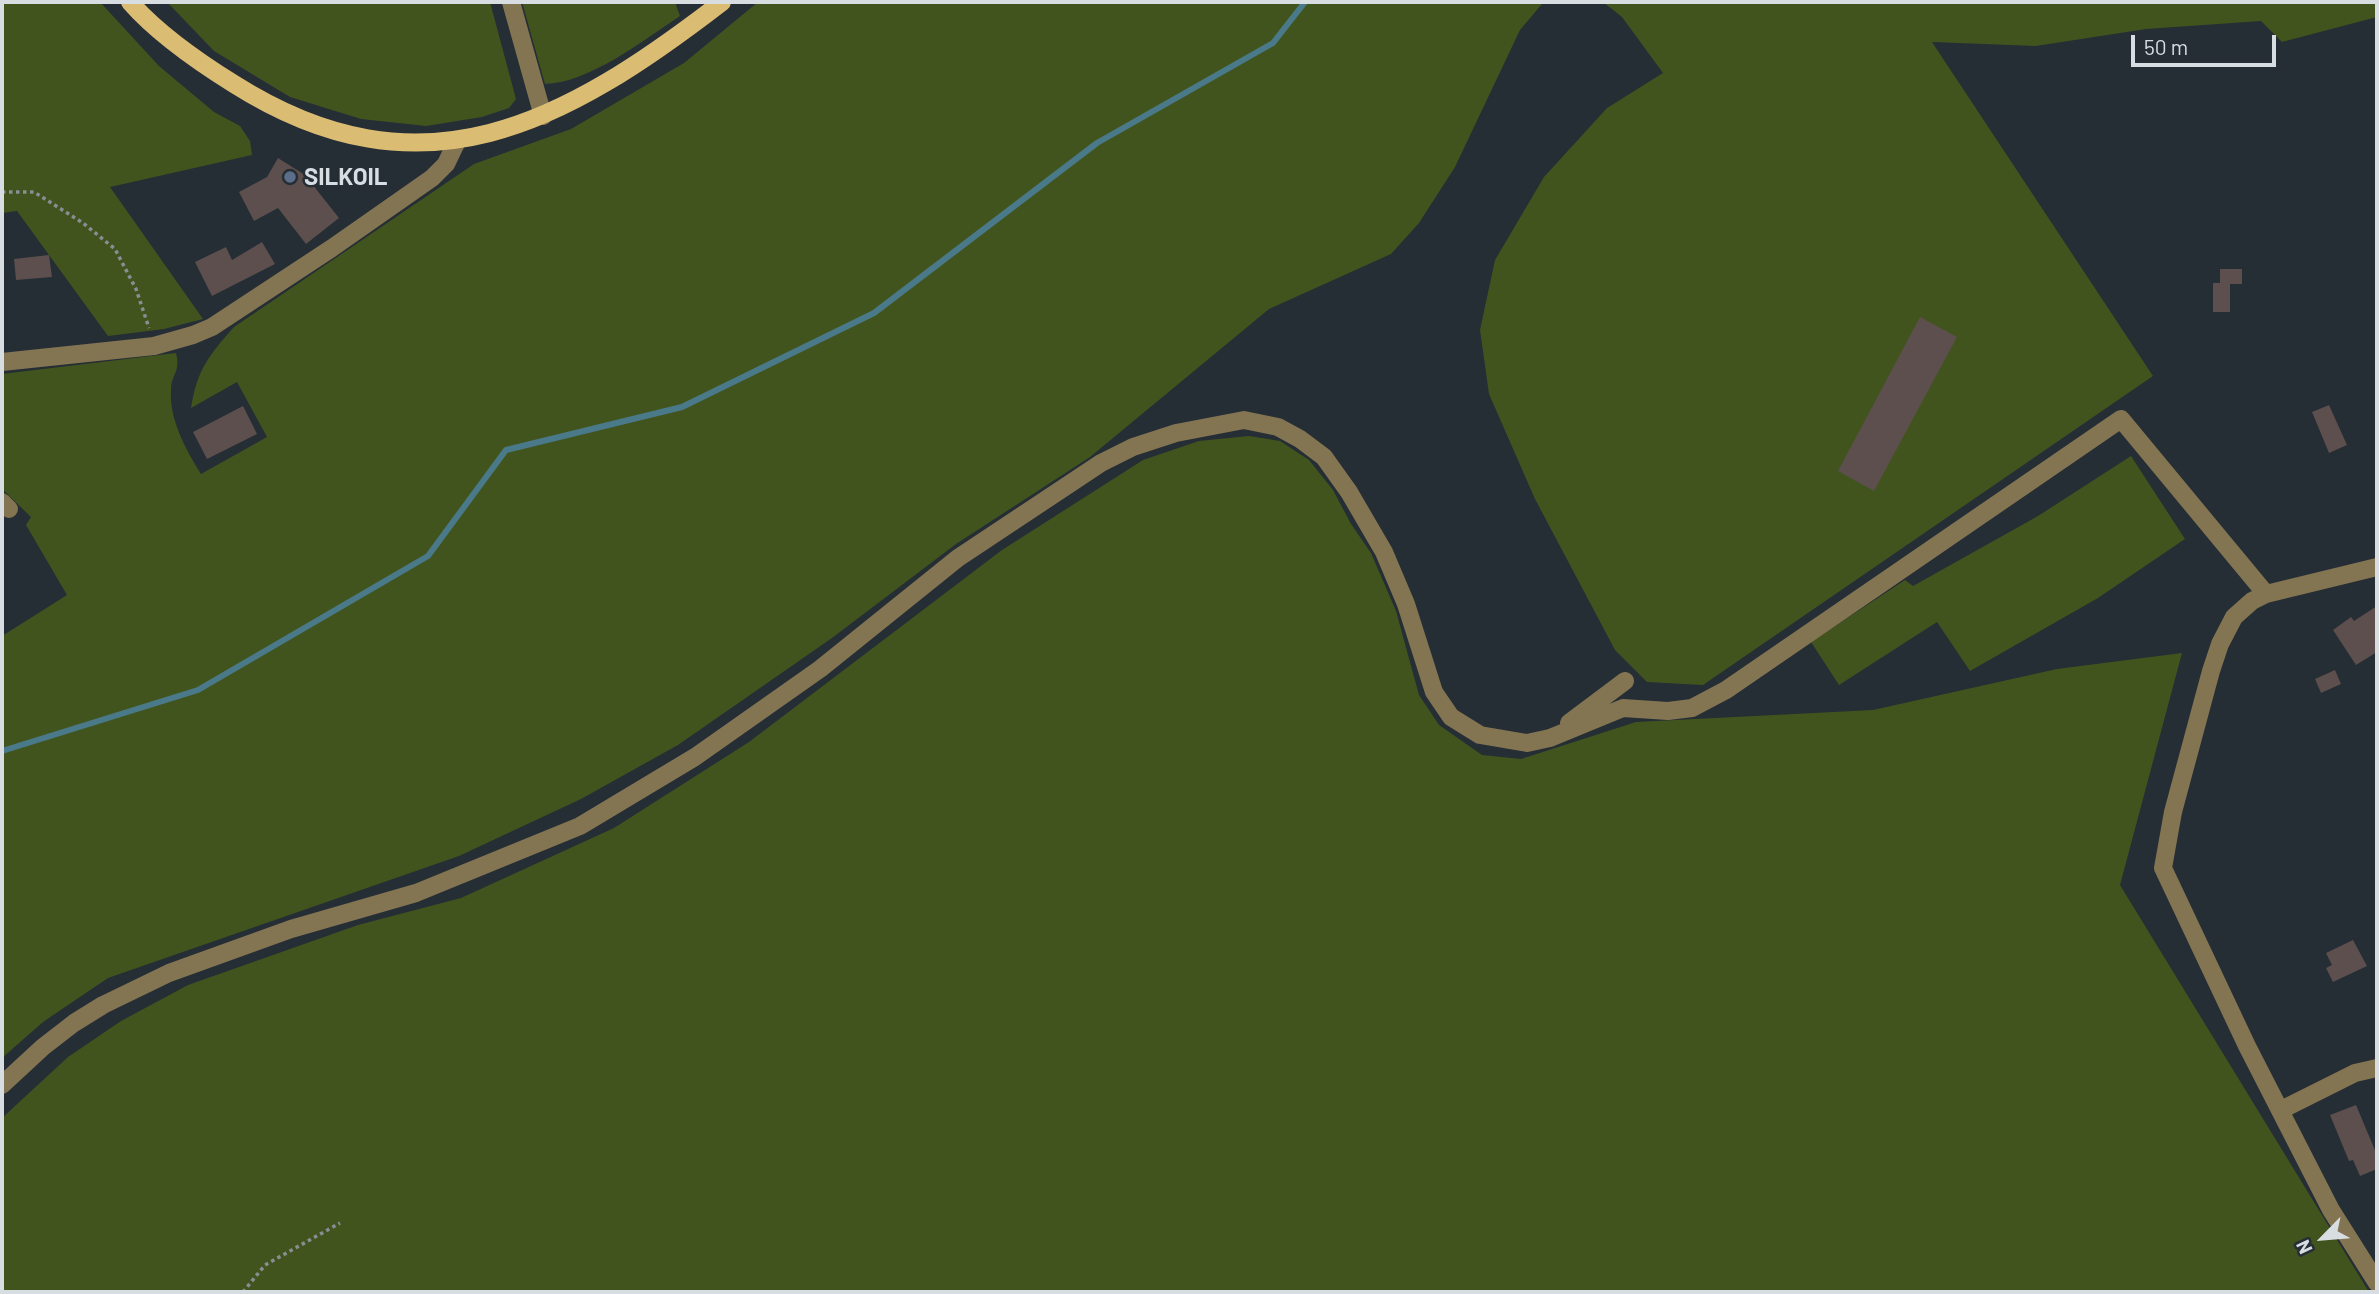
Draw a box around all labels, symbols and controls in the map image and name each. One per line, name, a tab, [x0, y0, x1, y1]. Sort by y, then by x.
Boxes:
scale bar	[2134, 21, 2279, 65]
text: 50 m	[2144, 34, 2188, 59]
place label: SILKOIL	[304, 163, 388, 191]
marker: SILKOIL	[282, 169, 298, 185]
north arrow	[2288, 1203, 2358, 1273]
text: N	[2290, 1237, 2317, 1258]

